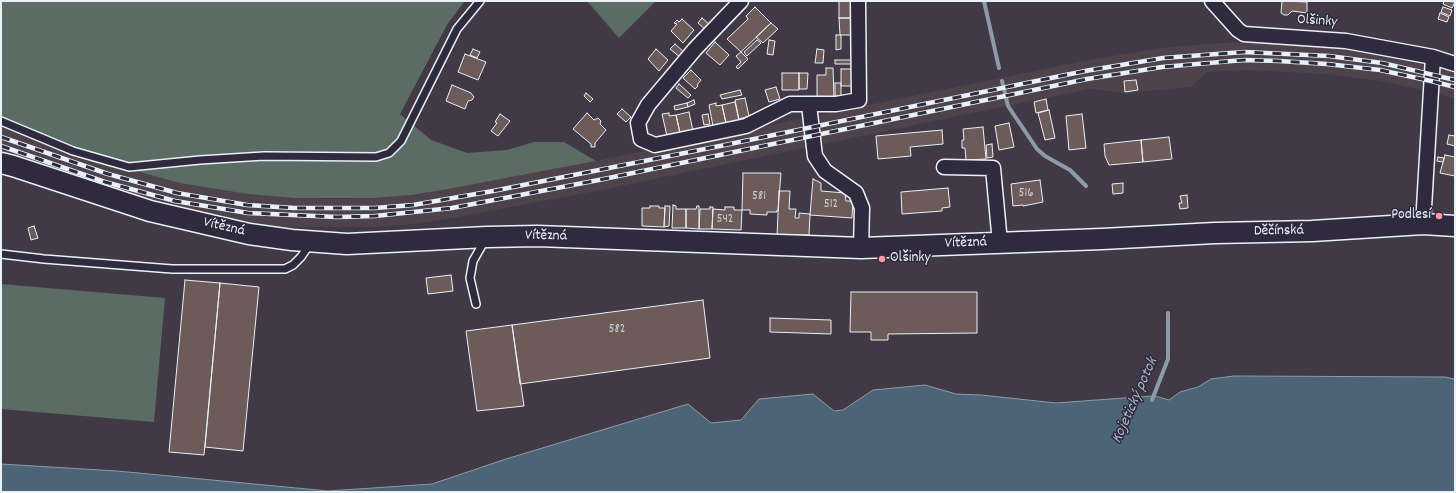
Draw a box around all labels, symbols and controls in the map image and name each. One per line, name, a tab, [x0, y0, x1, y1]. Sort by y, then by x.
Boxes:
street label: Olšinky	[1296, 12, 1338, 32]
house number: 516	[1018, 186, 1034, 202]
house number: 581	[752, 189, 766, 205]
house number: 512	[824, 197, 838, 213]
place label: Podlesí	[1391, 207, 1431, 225]
marker: Podlesí	[1434, 211, 1444, 221]
house number: 542	[716, 212, 734, 228]
street label: Vítězná	[201, 214, 247, 242]
street label: Děčínská	[1254, 223, 1304, 241]
street label: Vítězná	[525, 228, 567, 246]
street label: Vítězná	[945, 234, 987, 254]
place label: Olšinky	[890, 250, 931, 268]
marker: Olšinky	[877, 254, 887, 264]
house number: 582	[609, 322, 625, 338]
water label: Kojetický potok	[1109, 355, 1163, 447]

